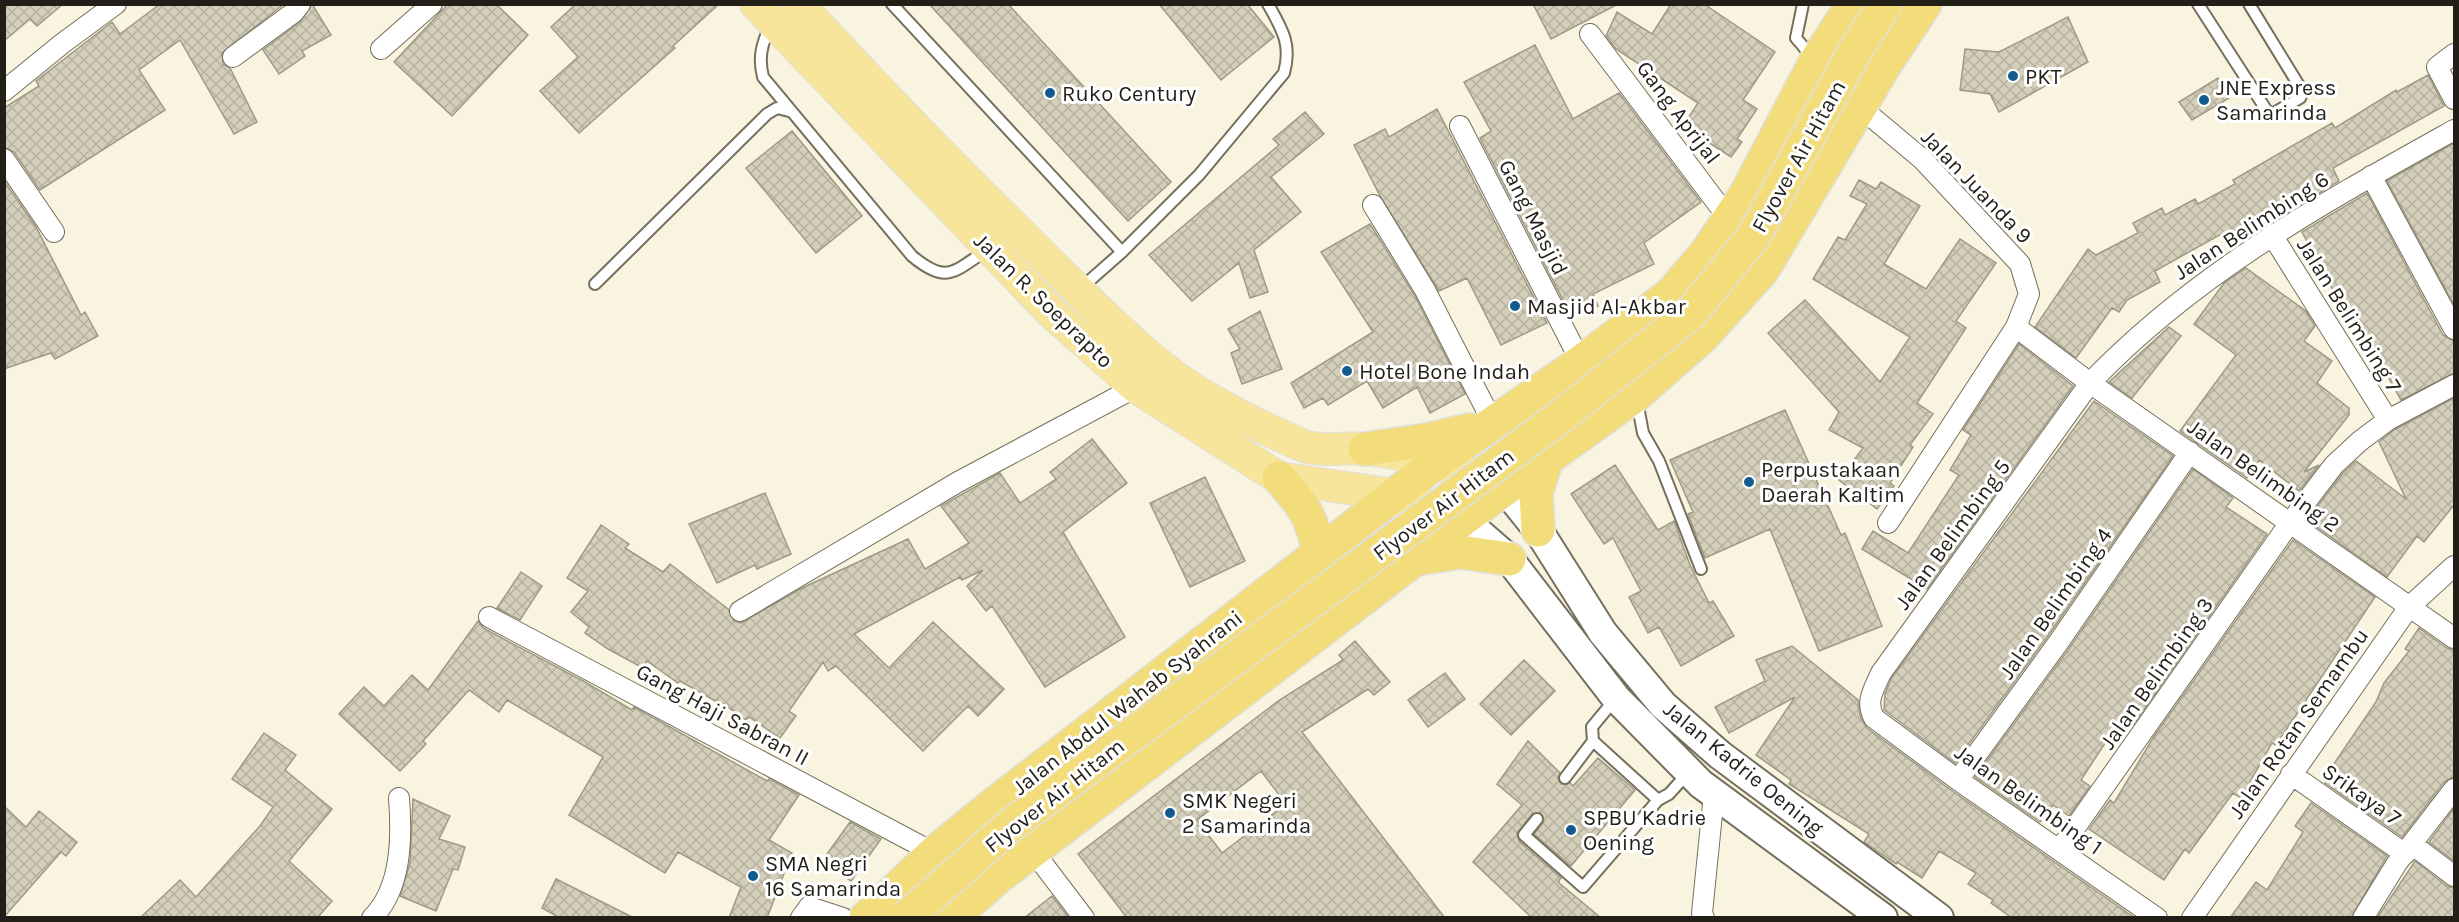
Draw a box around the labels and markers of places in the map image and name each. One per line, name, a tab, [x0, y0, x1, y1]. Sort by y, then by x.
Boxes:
place label: PKT	[2025, 64, 2062, 90]
marker: PKT	[2006, 69, 2020, 83]
place label: JNE Express Samarinda	[2216, 75, 2336, 126]
place label: Ruko Century	[1062, 81, 1196, 107]
marker: Ruko Century	[1043, 86, 1057, 100]
marker: JNE Express Samarinda	[2197, 93, 2211, 107]
place label: Masjid Al-Akbar	[1527, 294, 1686, 320]
marker: Masjid Al-Akbar	[1508, 299, 1522, 313]
place label: Hotel Bone Indah	[1359, 359, 1530, 385]
marker: Hotel Bone Indah	[1340, 364, 1354, 378]
place label: Perpustakaan Daerah Kaltim	[1761, 457, 1905, 508]
marker: Perpustakaan Daerah Kaltim	[1742, 475, 1756, 489]
place label: SMK Negeri 2 Samarinda	[1182, 788, 1311, 839]
place label: SPBU Kadrie Oening	[1583, 805, 1706, 856]
marker: SMK Negeri 2 Samarinda	[1163, 806, 1177, 820]
marker: SPBU Kadrie Oening	[1564, 823, 1578, 837]
place label: SMA Negri 16 Samarinda	[765, 851, 901, 902]
marker: SMA Negri 16 Samarinda	[746, 869, 760, 883]

